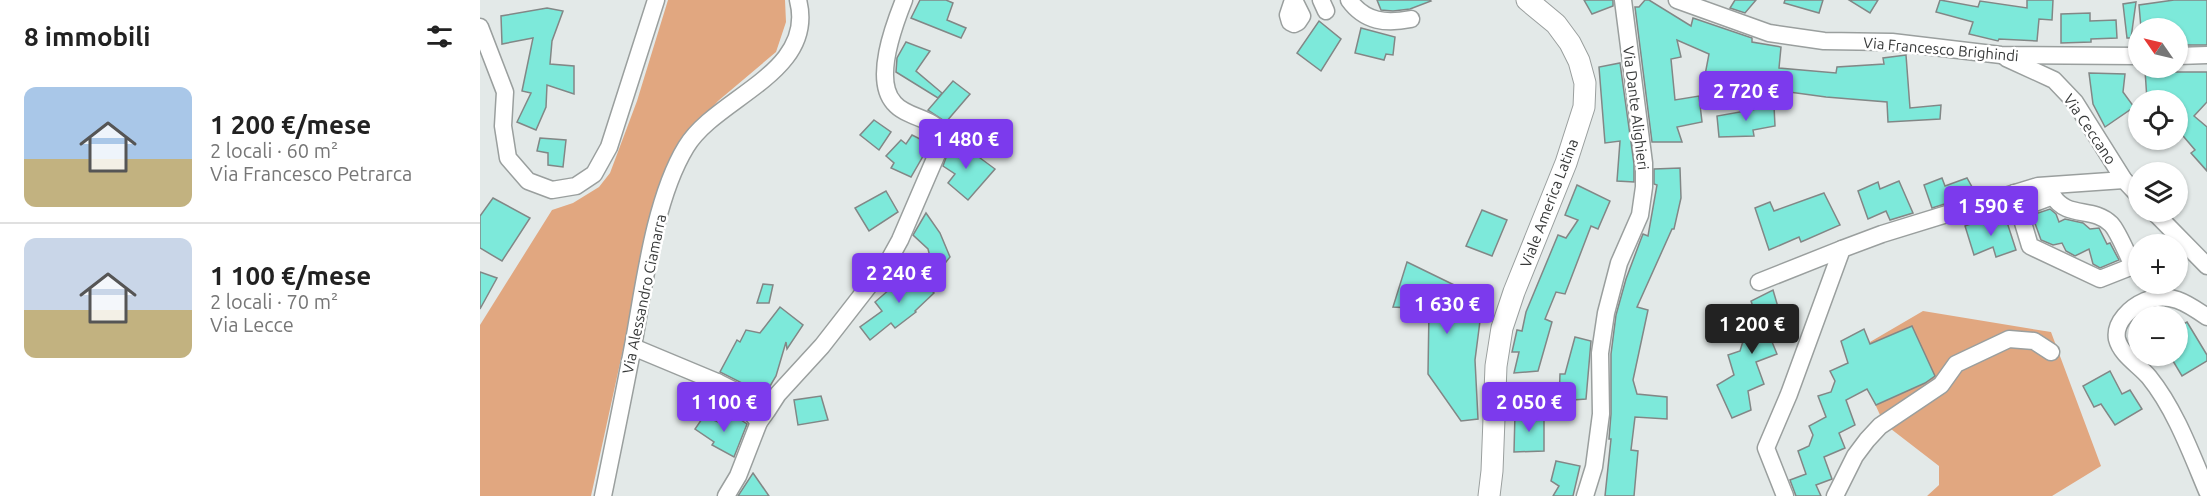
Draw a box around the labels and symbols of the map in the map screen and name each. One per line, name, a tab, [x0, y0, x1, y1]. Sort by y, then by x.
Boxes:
north arrow	[2128, 18, 2188, 78]
street label: Via Francesco Brighindi	[1863, 34, 2019, 64]
street label: Via Dante Alighieri	[1620, 45, 1652, 171]
pin: 2 720 €	[1691, 71, 1801, 122]
street label: Via Ceccano	[2060, 91, 2120, 167]
pin: 1 480 €	[911, 119, 1021, 170]
street label: Viale America Latina	[1517, 136, 1581, 270]
pin: 1 590 €	[1936, 186, 2046, 237]
street label: Via Alessandro Ciamarra	[619, 213, 669, 375]
pin: 2 240 €	[844, 253, 954, 304]
pin: 1 630 €	[1392, 284, 1502, 335]
pin: 1 200 €	[1697, 304, 1807, 355]
pin: 1 100 €	[669, 382, 779, 433]
pin: 2 050 €	[1474, 382, 1584, 433]

